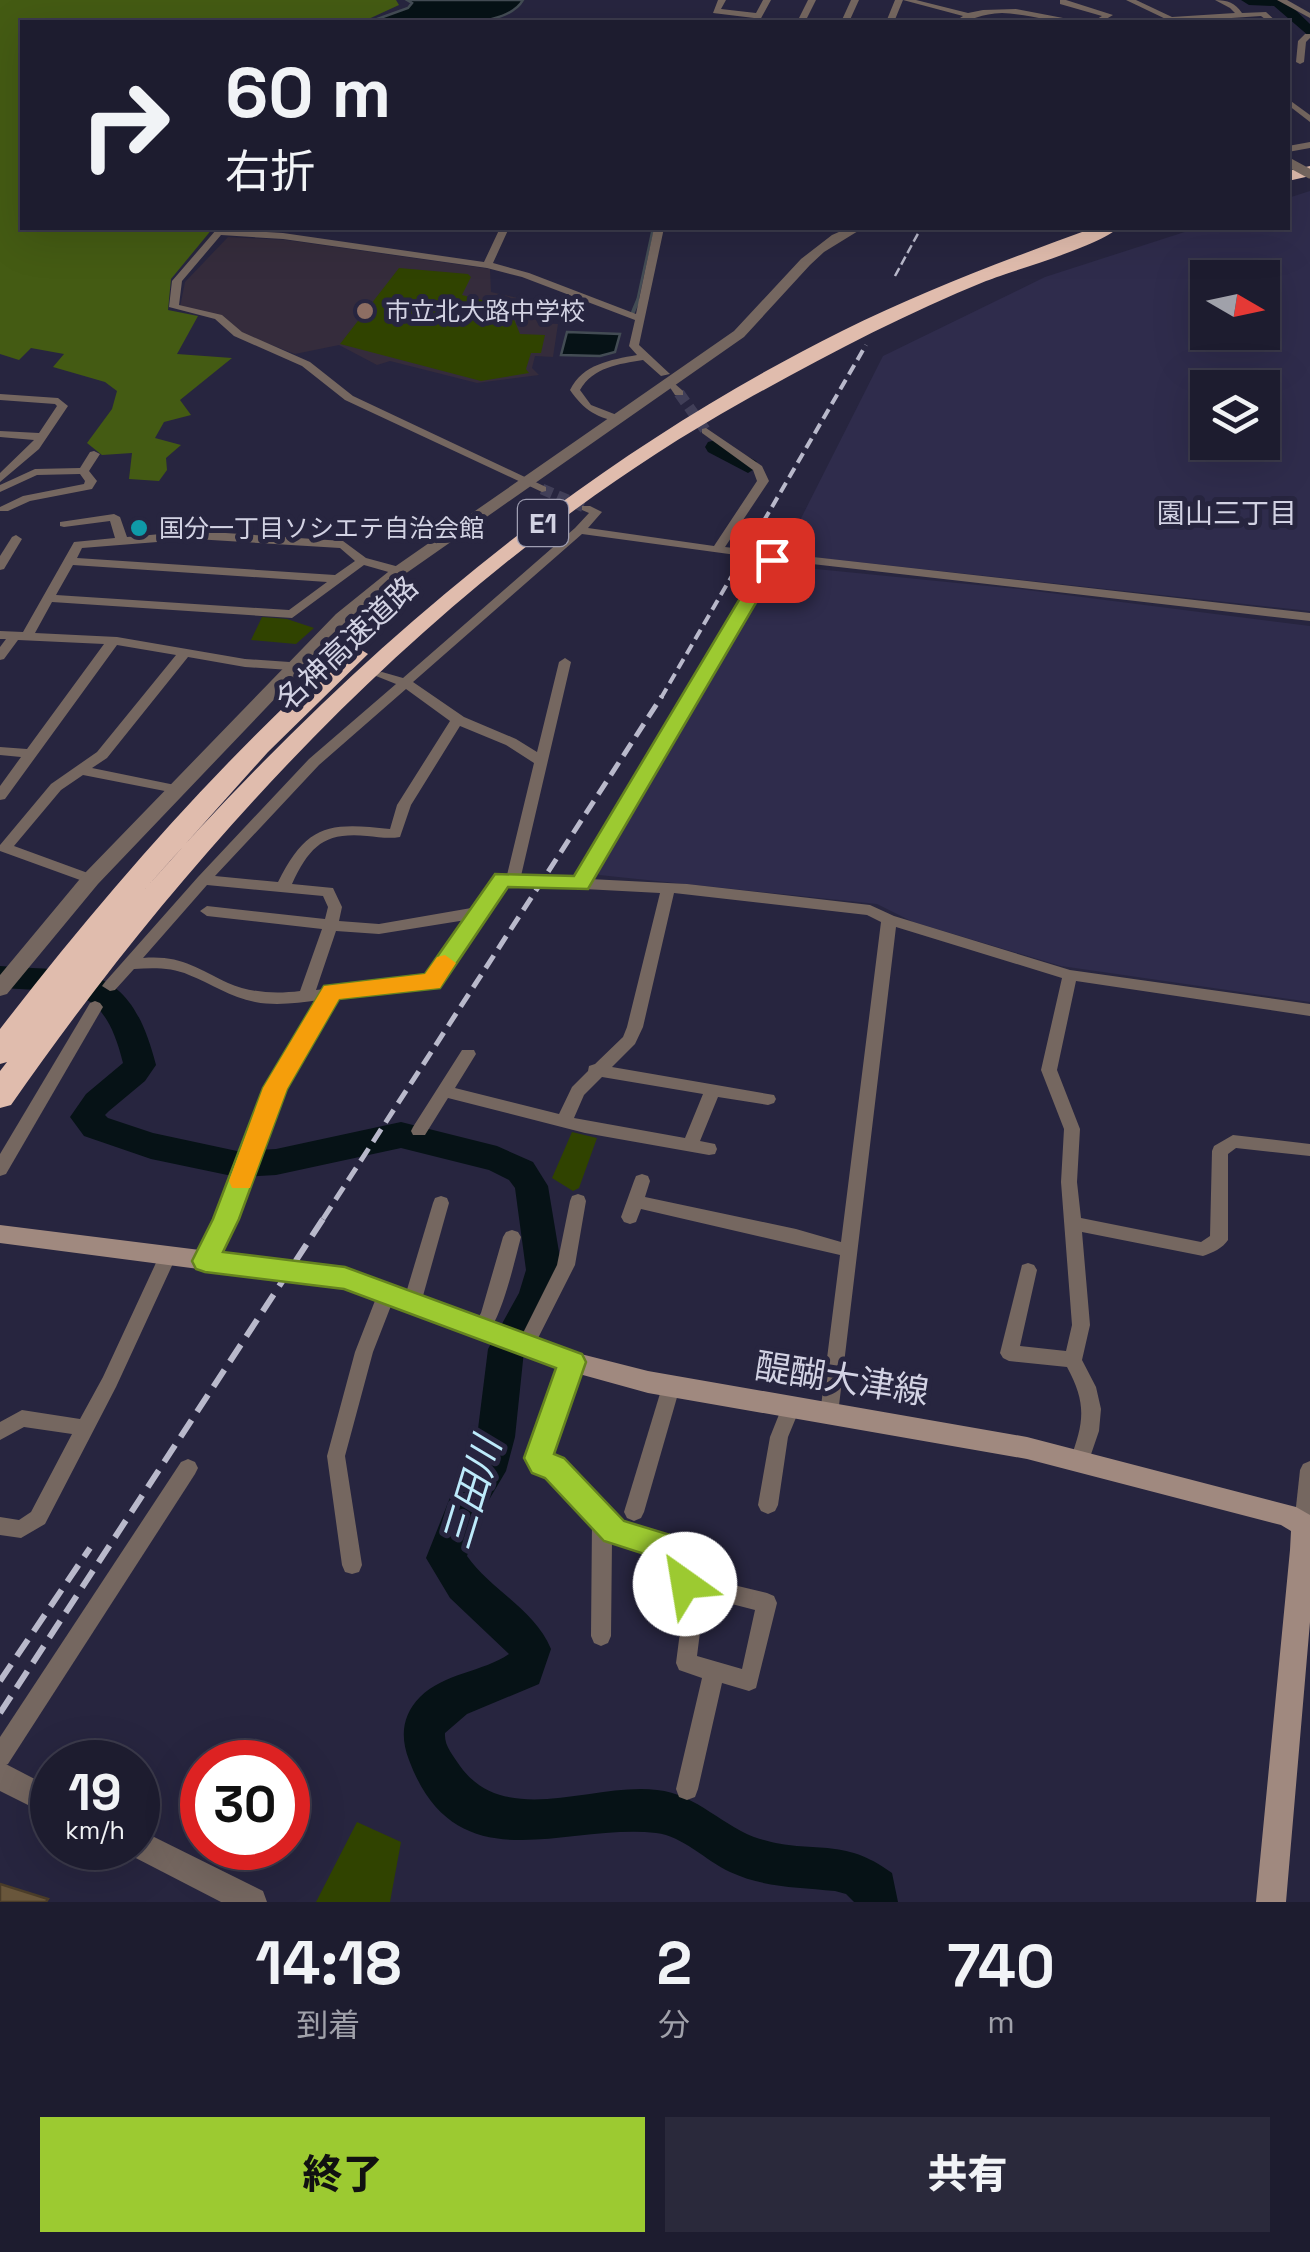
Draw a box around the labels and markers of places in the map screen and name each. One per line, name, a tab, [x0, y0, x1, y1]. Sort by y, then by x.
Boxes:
place label: 市立北大路中学校	[385, 295, 585, 327]
marker: 市立北大路中学校	[354, 300, 376, 322]
place label: 国分一丁目ソシエテ自治会館	[159, 512, 484, 544]
marker: 国分一丁目ソシエテ自治会館	[128, 517, 150, 539]
pin	[730, 518, 815, 603]

